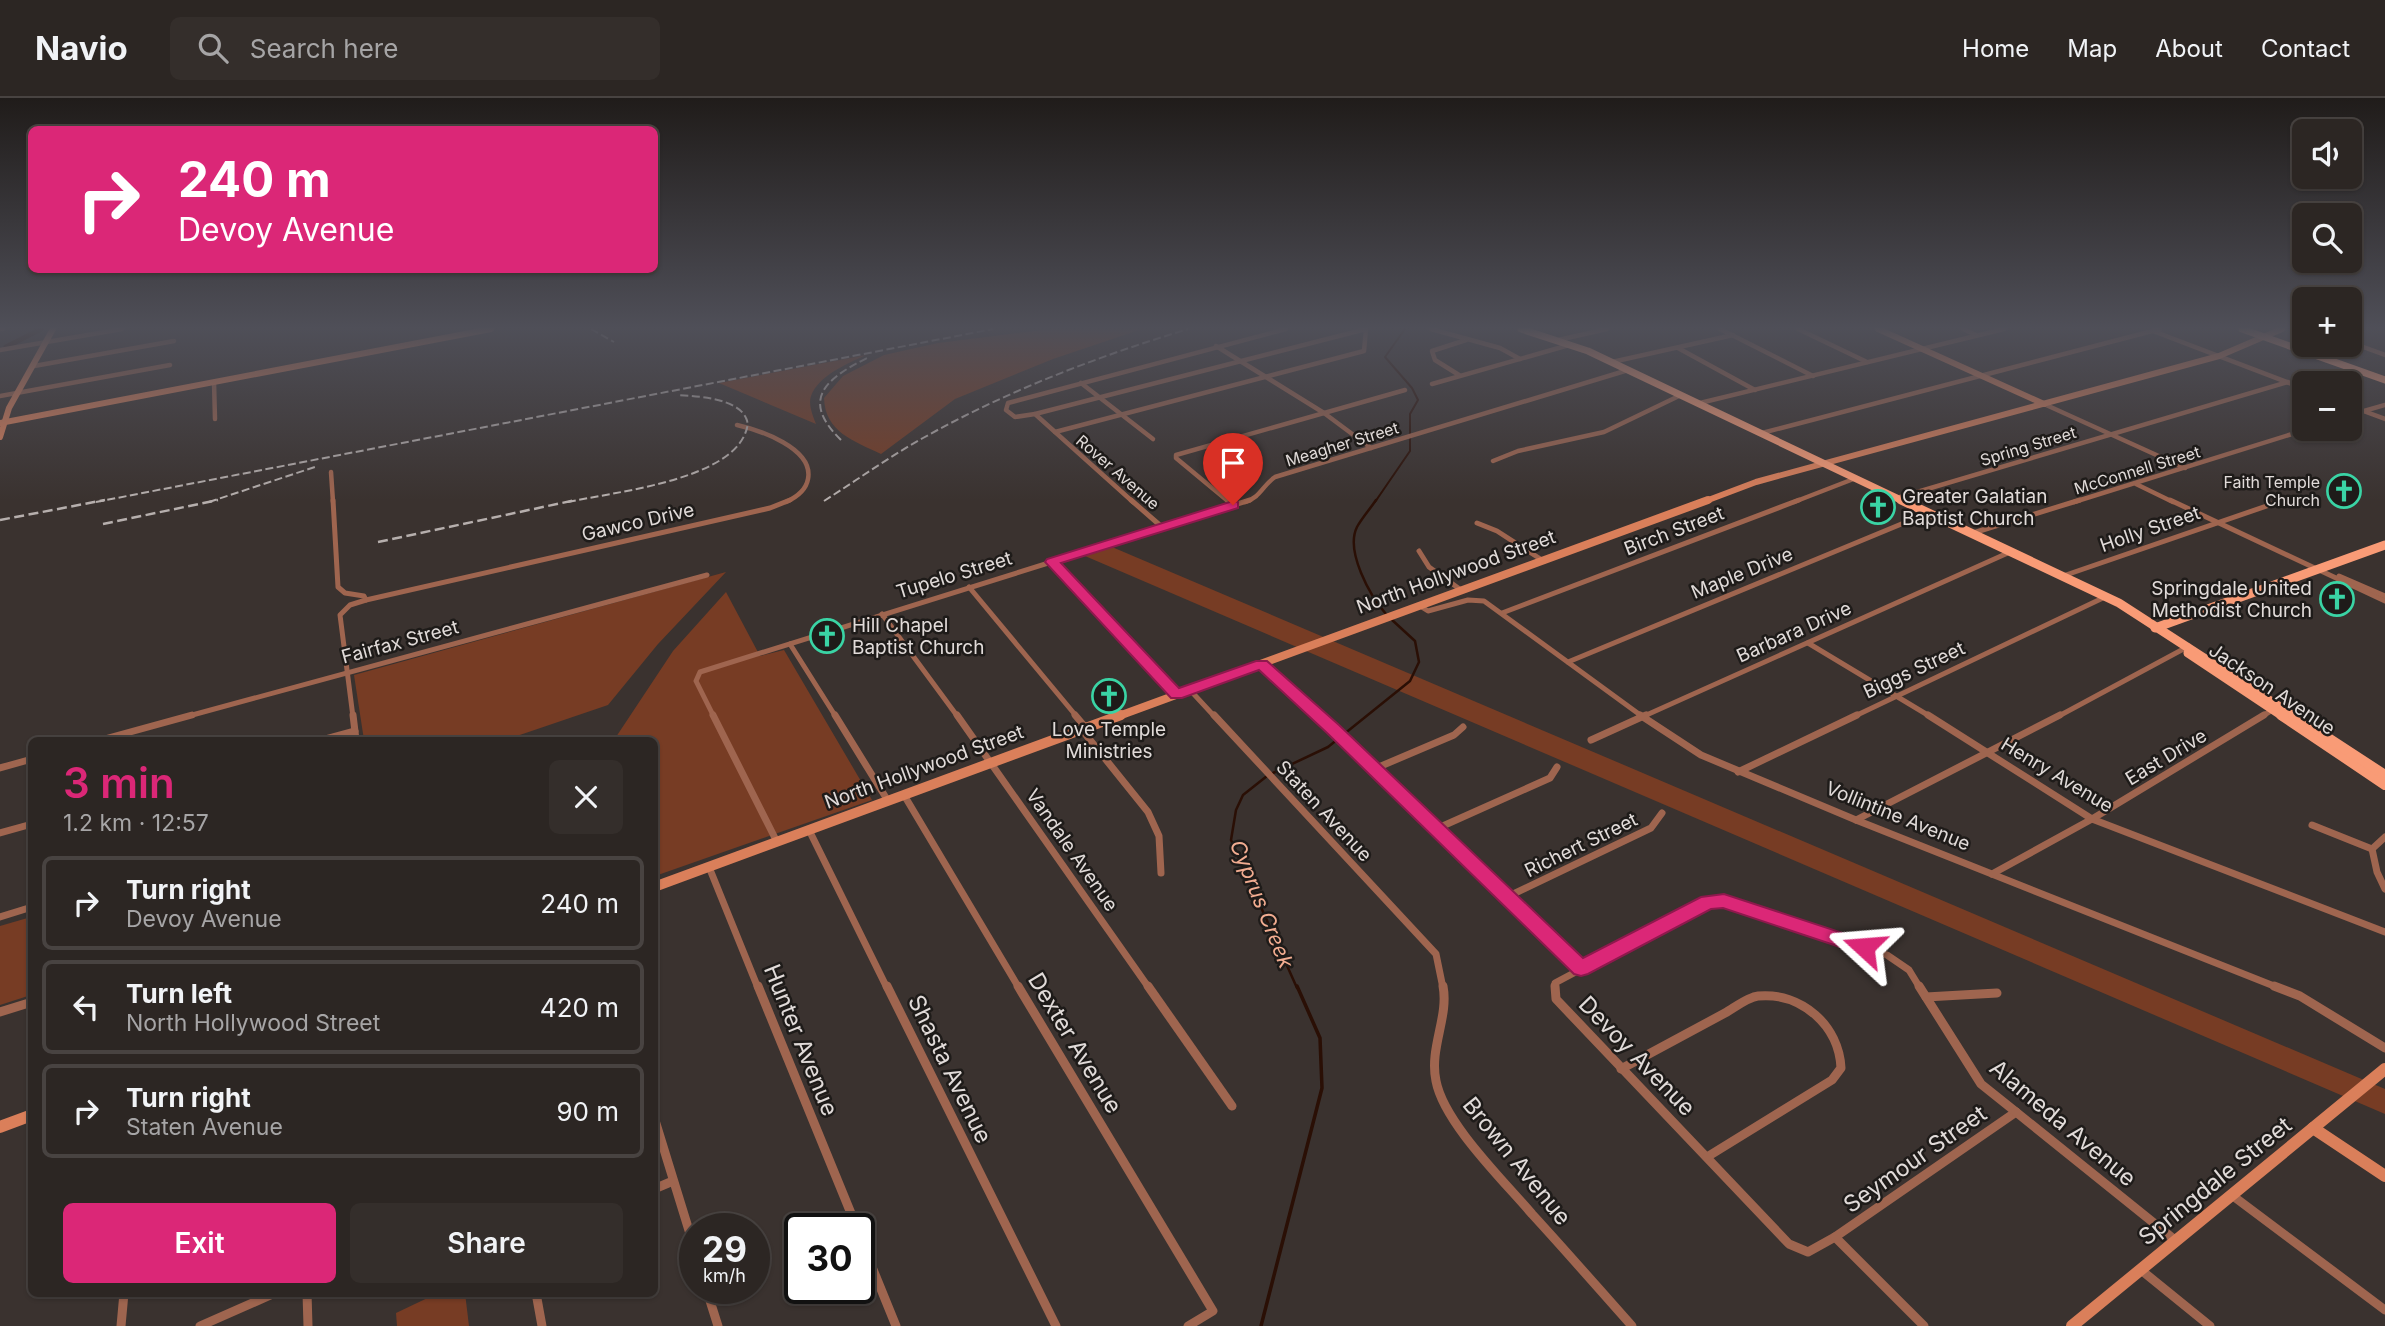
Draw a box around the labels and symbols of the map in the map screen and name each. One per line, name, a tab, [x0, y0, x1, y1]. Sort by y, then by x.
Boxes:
street label: Meagher Street	[1283, 417, 1401, 471]
street label: Spring Street	[1978, 422, 2078, 470]
street label: Rover Avenue	[1072, 430, 1164, 514]
pin	[1203, 433, 1263, 505]
street label: McConnell Street	[2072, 441, 2202, 499]
place label: Faith Temple Church	[2223, 472, 2320, 510]
church icon: Faith Temple Church	[2325, 472, 2363, 510]
place label: Greater Galatian Baptist Church	[1902, 485, 2047, 530]
church icon: Greater Galatian Baptist Church	[1859, 488, 1897, 526]
street label: Gawco Drive	[579, 498, 697, 546]
street label: Birch Street	[1621, 501, 1727, 561]
street label: Holly Street	[2097, 501, 2203, 557]
street label: North Hollywood Street	[1353, 525, 1559, 619]
street label: Maple Drive	[1688, 542, 1796, 604]
street label: Tupelo Street	[893, 546, 1015, 604]
place label: Springdale United Methodist Church	[2151, 577, 2312, 622]
church icon: Springdale United Methodist Church	[2318, 580, 2356, 618]
street label: Barbara Drive	[1733, 596, 1855, 668]
place label: Hill Chapel Baptist Church	[852, 614, 984, 659]
street label: Fairfax Street	[339, 615, 461, 669]
church icon: Hill Chapel Baptist Church	[808, 617, 846, 655]
street label: Biggs Street	[1860, 636, 1968, 704]
street label: Jackson Avenue	[2204, 638, 2340, 740]
church icon: Love Temple Ministries	[1090, 677, 1128, 715]
place label: Love Temple Ministries	[1052, 718, 1166, 763]
street label: North Hollywood Street	[821, 720, 1027, 814]
street label: East Drive	[2121, 724, 2211, 790]
street label: Henry Avenue	[1997, 733, 2117, 817]
street label: Staten Avenue	[1271, 756, 1377, 866]
street label: Vollintine Avenue	[1822, 777, 1974, 855]
street label: Vandale Avenue	[1021, 784, 1123, 916]
street label: Richert Street	[1521, 808, 1641, 882]
water label: Cyprus Creek	[1225, 836, 1299, 972]
position arrow	[1827, 910, 1901, 984]
street label: Hunter Avenue	[758, 960, 844, 1120]
street label: Dexter Avenue	[1022, 968, 1128, 1118]
street label: Shasta Avenue	[902, 990, 998, 1148]
street label: Devoy Avenue	[1573, 990, 1701, 1122]
street label: Alameda Avenue	[1984, 1054, 2142, 1192]
street label: Brown Avenue	[1457, 1091, 1577, 1231]
street label: Seymour Street	[1838, 1099, 1992, 1219]
street label: Springdale Street	[2133, 1111, 2297, 1251]
speed limit sign: 30	[784, 1213, 875, 1304]

